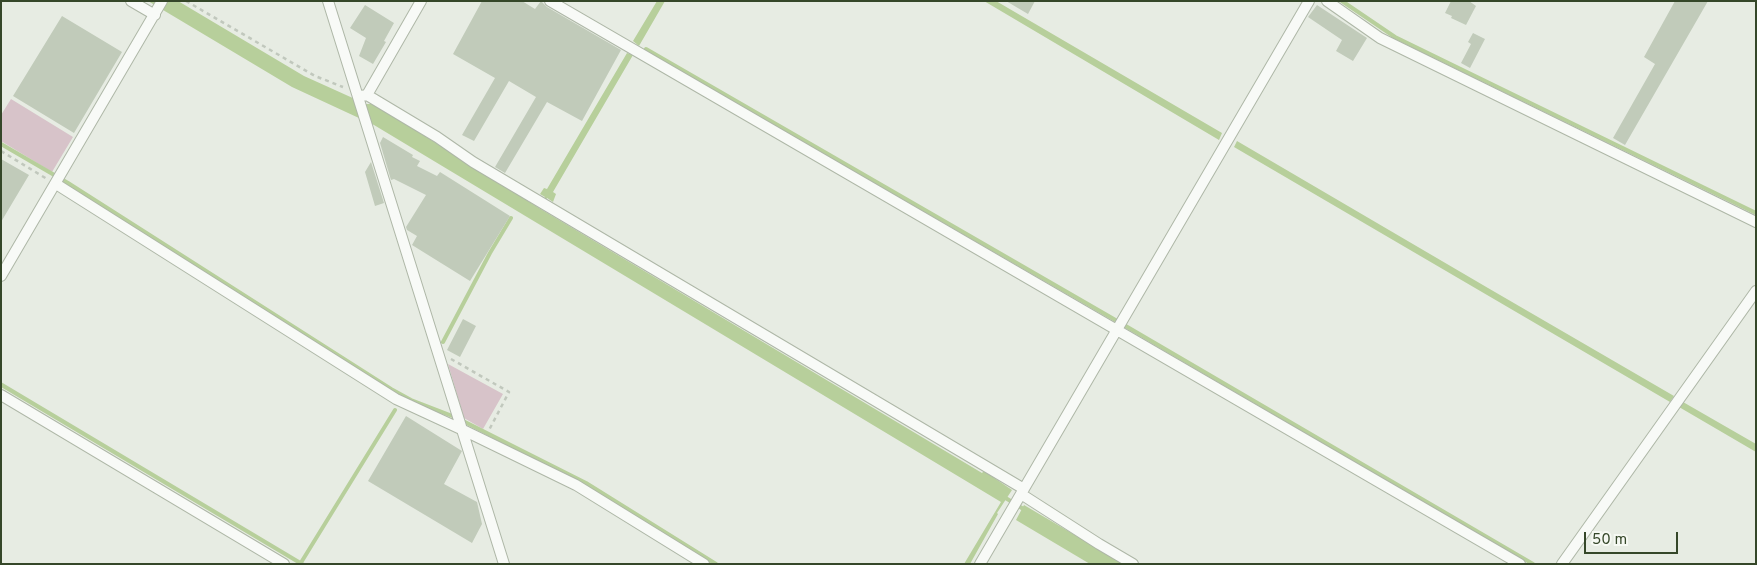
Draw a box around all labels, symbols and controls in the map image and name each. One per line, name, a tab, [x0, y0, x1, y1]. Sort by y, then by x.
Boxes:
scale bar	[1587, 522, 1681, 554]
text: 50 m	[1592, 531, 1627, 550]

